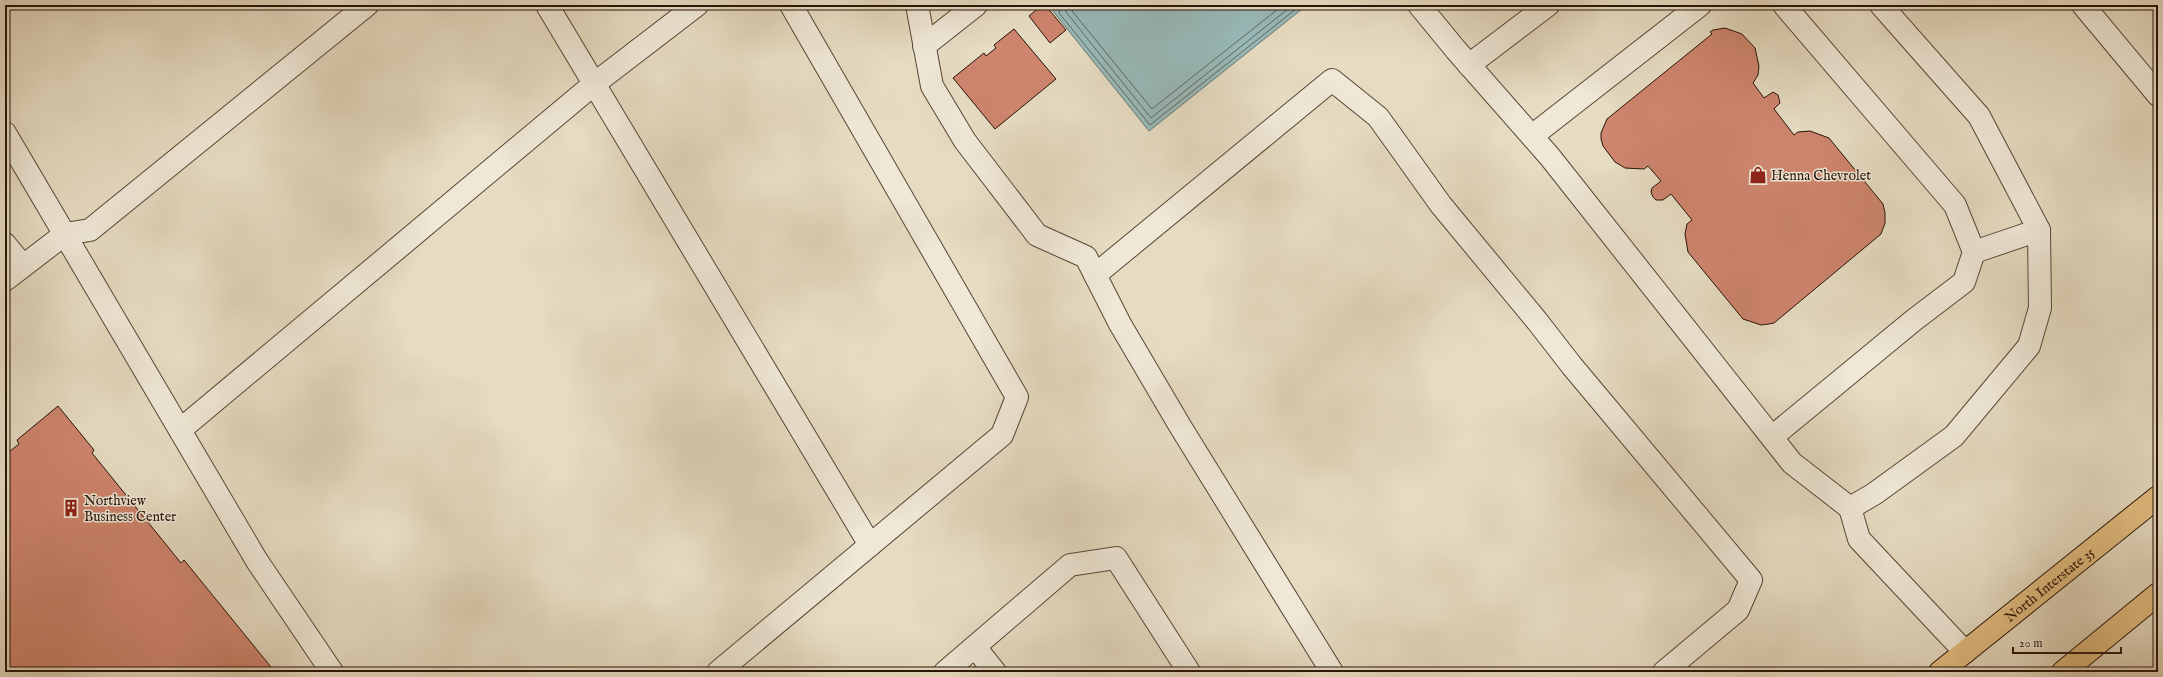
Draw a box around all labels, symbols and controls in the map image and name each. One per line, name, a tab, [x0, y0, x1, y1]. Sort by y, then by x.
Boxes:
shop icon: Henna Chevrolet	[1748, 165, 1768, 185]
place label: Henna Chevrolet	[1771, 167, 1871, 185]
place label: Northview Business Center	[84, 492, 176, 526]
building icon: Northview Business Center	[61, 498, 81, 518]
street label: North Interstate 35	[2001, 544, 2098, 627]
scale bar	[2013, 629, 2121, 655]
text: 20 m	[2019, 636, 2042, 651]

